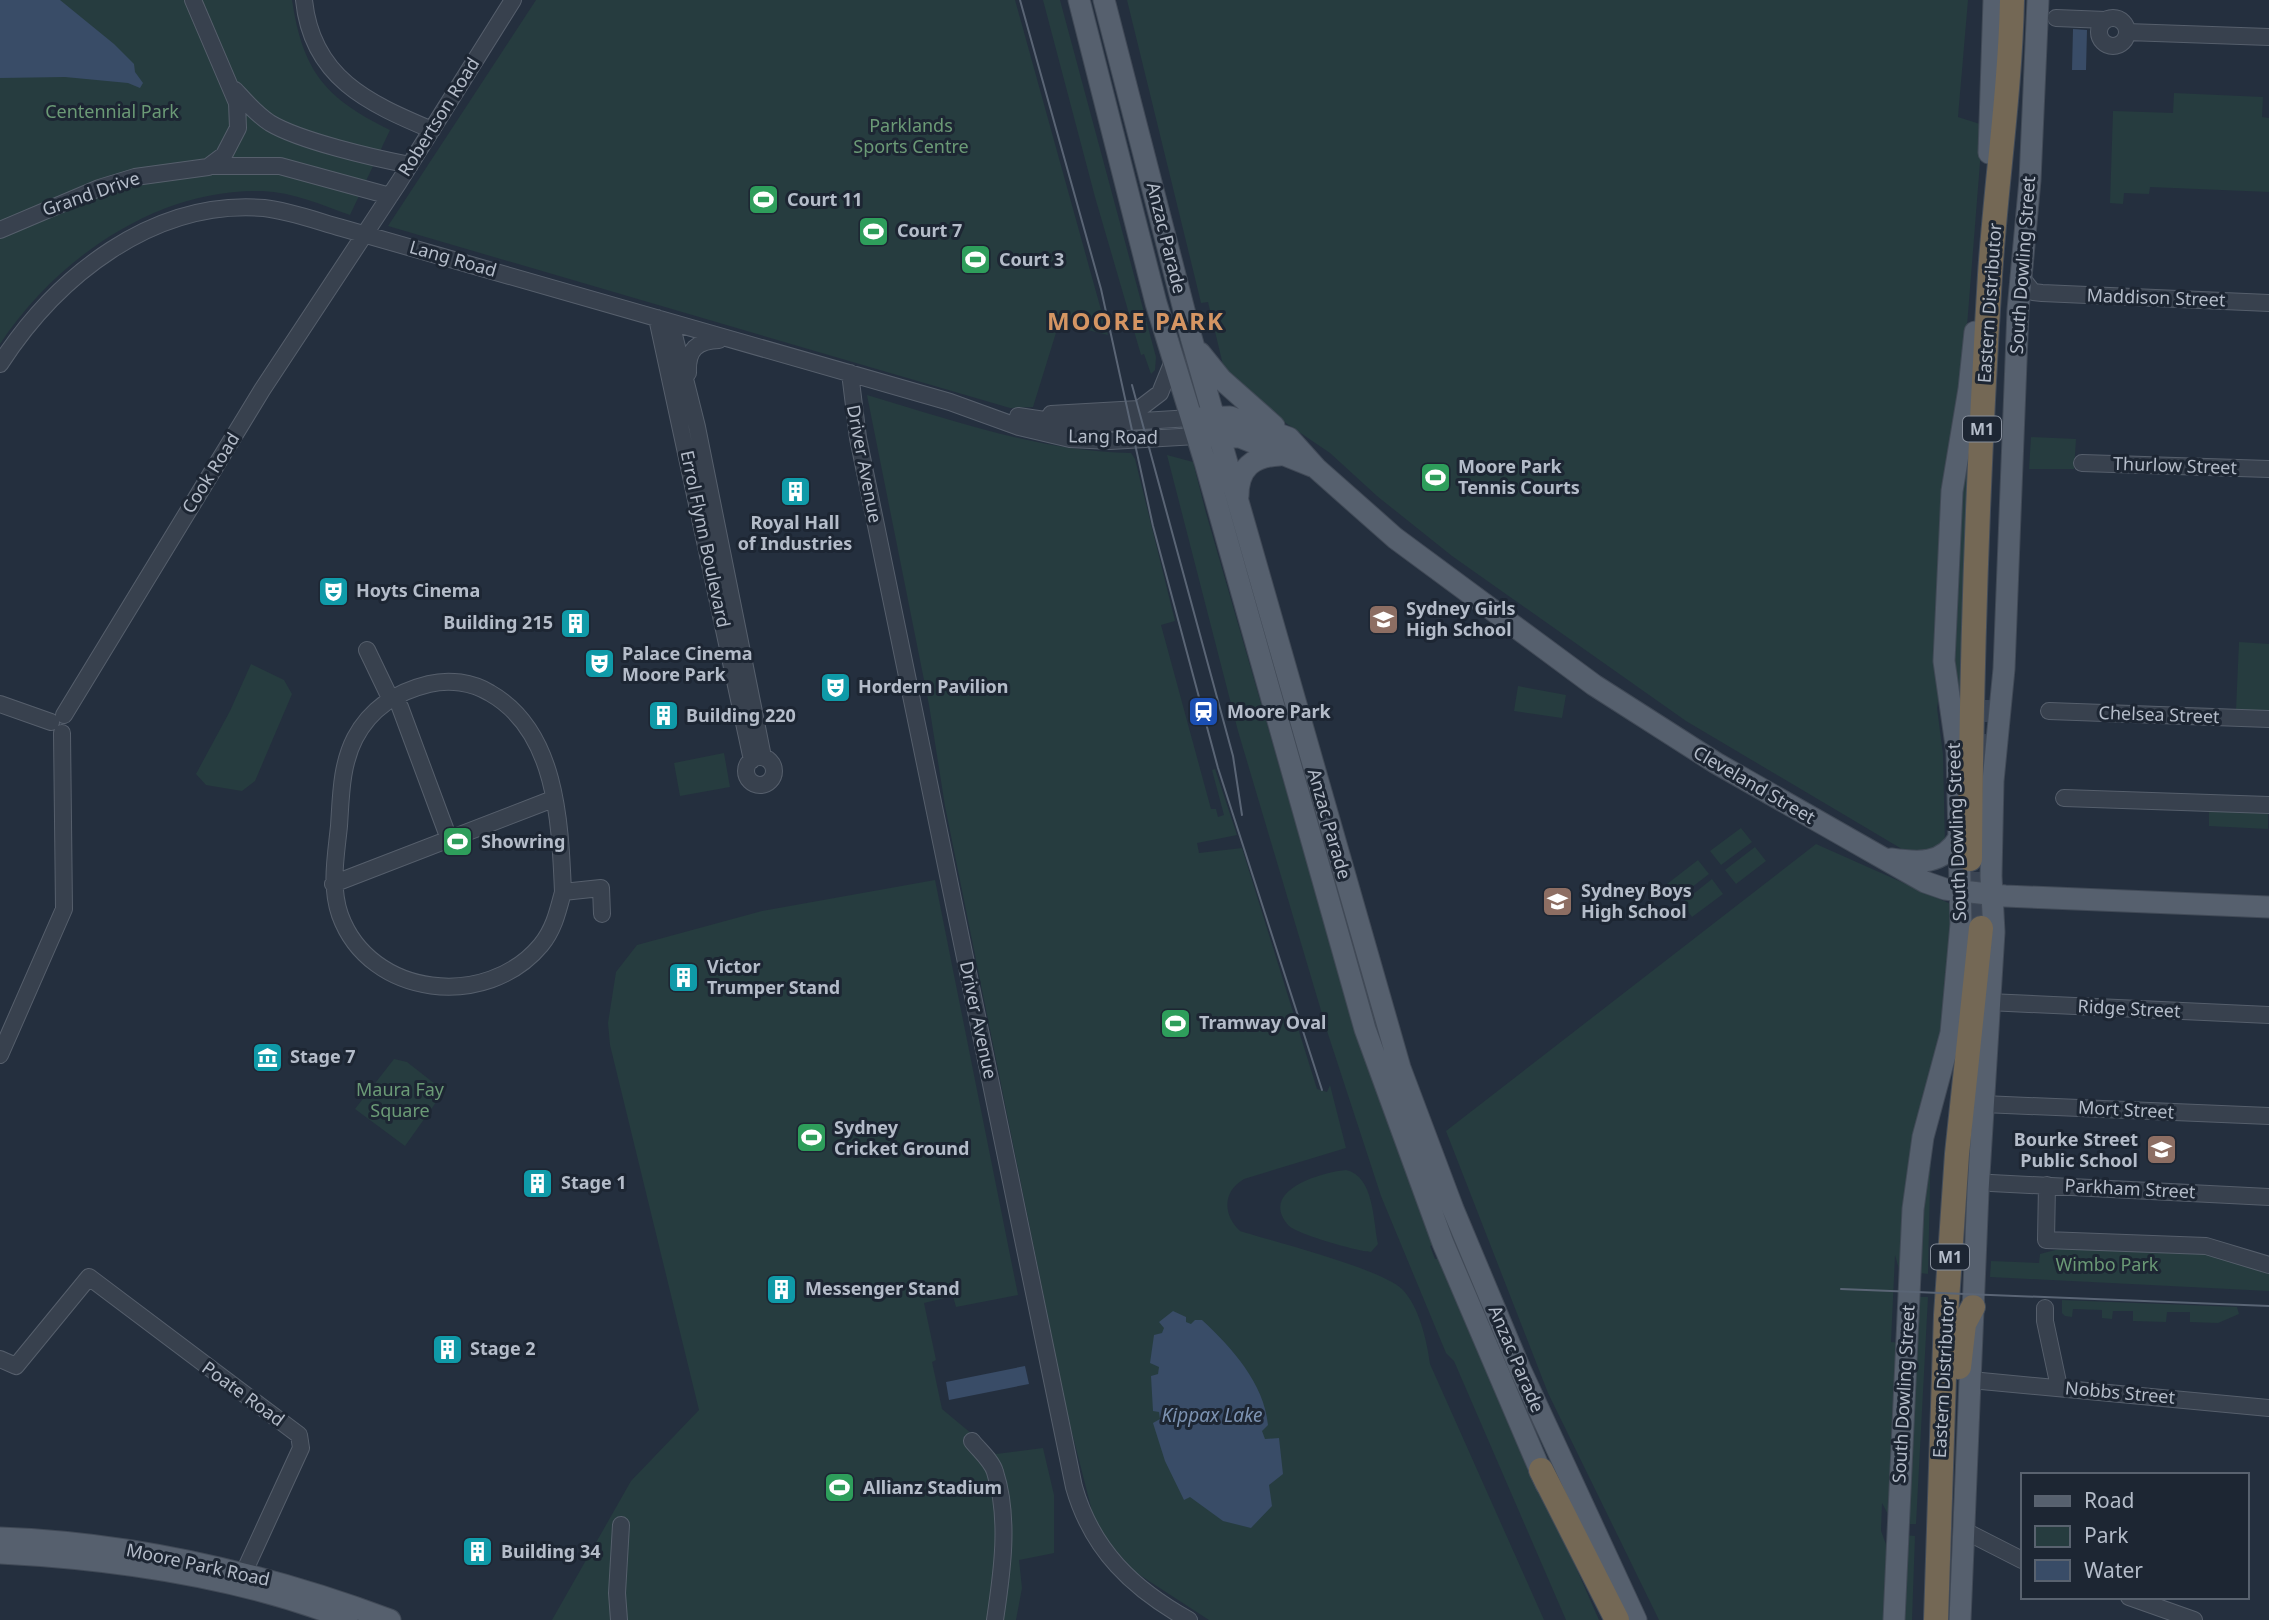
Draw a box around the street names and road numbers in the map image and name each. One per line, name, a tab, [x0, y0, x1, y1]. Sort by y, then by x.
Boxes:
street label: Robertson Road	[392, 53, 484, 180]
street label: Grand Drive	[39, 165, 143, 221]
street label: South Dowling Street	[2004, 175, 2040, 355]
street label: Anzac Parade	[1142, 180, 1192, 296]
street label: Eastern Distributor	[1971, 221, 2007, 384]
street label: Lang Road	[407, 234, 500, 282]
street label: Maddison Street	[2086, 283, 2226, 311]
street label: Driver Avenue	[842, 403, 888, 525]
road number: M1	[1963, 416, 2001, 442]
street label: Lang Road	[1068, 423, 1158, 449]
street label: Cook Road	[176, 428, 244, 517]
street label: Errol Flynn Boulevard	[675, 448, 736, 629]
street label: Thurlow Street	[2113, 451, 2238, 479]
street label: Chelsea Street	[2098, 700, 2220, 728]
street label: Cleveland Street	[1689, 739, 1820, 829]
street label: South Dowling Street	[1941, 742, 1971, 922]
street label: Anzac Parade	[1303, 766, 1357, 882]
street label: Driver Avenue	[955, 959, 1003, 1081]
street label: Ridge Street	[2077, 993, 2182, 1023]
street label: Mort Street	[2077, 1095, 2175, 1124]
street label: Parkham Street	[2064, 1173, 2197, 1203]
road number: M1	[1931, 1245, 1969, 1270]
street label: Eastern Distributor	[1927, 1297, 1959, 1459]
street label: Anzac Parade	[1484, 1302, 1550, 1416]
street label: South Dowling Street	[1886, 1304, 1920, 1484]
street label: Poate Road	[198, 1355, 290, 1431]
street label: Nobbs Street	[2064, 1375, 2177, 1409]
street label: Moore Park Road	[124, 1537, 272, 1591]

